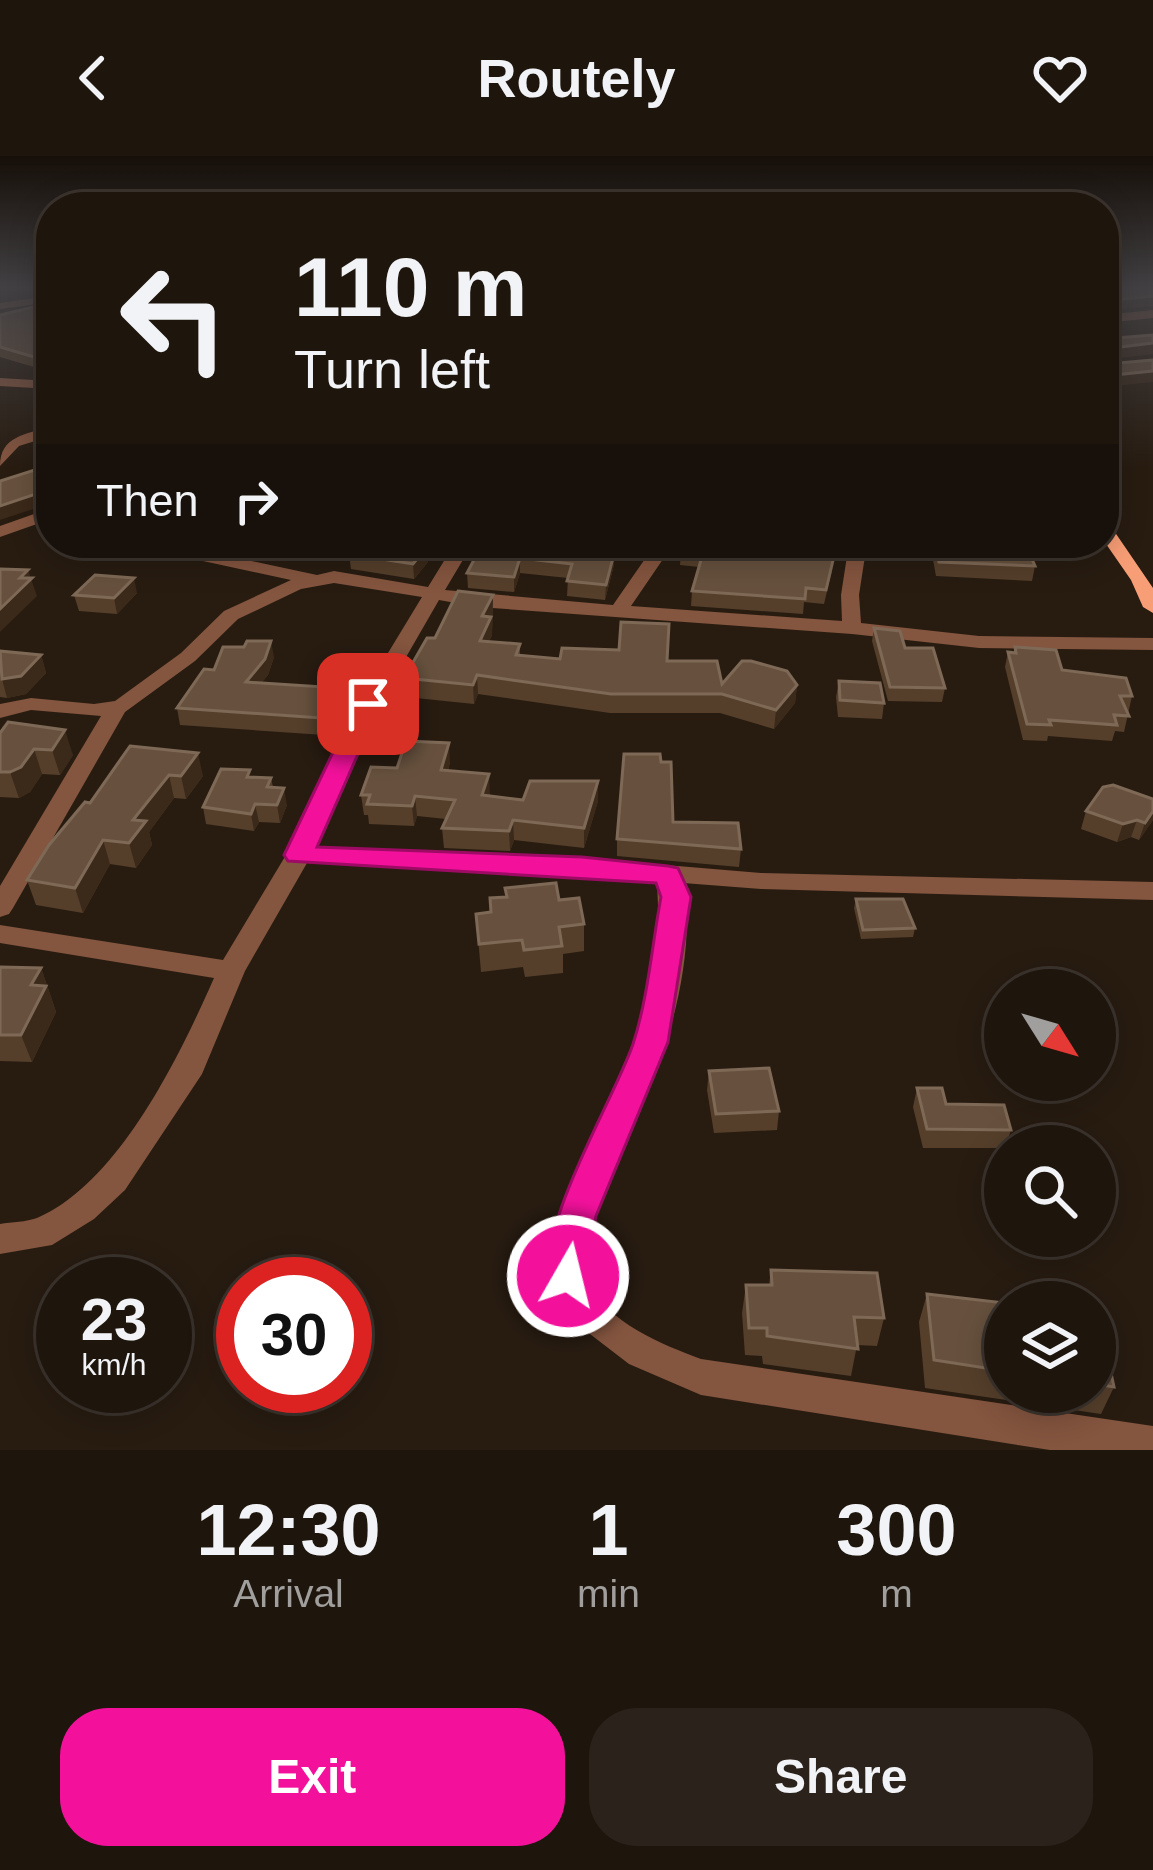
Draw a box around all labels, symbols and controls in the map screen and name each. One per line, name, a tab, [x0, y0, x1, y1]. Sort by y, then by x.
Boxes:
icon: back	[60, 45, 126, 111]
icon: heart	[1027, 45, 1093, 111]
text: Routely	[477, 48, 676, 108]
icon: left	[96, 240, 252, 396]
text: 110 m	[294, 240, 528, 334]
text: Turn left	[294, 339, 490, 399]
icon: right	[223, 468, 289, 534]
text: Then	[96, 475, 199, 526]
pin	[317, 653, 419, 755]
icon: arrive	[335, 671, 401, 737]
north arrow	[984, 969, 1116, 1101]
map controls	[984, 969, 1116, 1413]
button: search	[984, 1125, 1116, 1257]
position arrow	[505, 1213, 631, 1339]
speed limit sign: 30	[216, 1257, 372, 1413]
button: layers	[984, 1281, 1116, 1413]
text: 23	[81, 1286, 147, 1353]
text: km/h	[81, 1348, 147, 1381]
text: 12:30	[196, 1490, 381, 1570]
text: 1	[588, 1490, 629, 1570]
text: 300	[836, 1490, 957, 1570]
text: Arrival	[233, 1572, 344, 1615]
text: min	[577, 1572, 640, 1615]
text: m	[880, 1572, 913, 1615]
button: Exit	[60, 1708, 565, 1846]
button: Share	[589, 1708, 1093, 1846]

